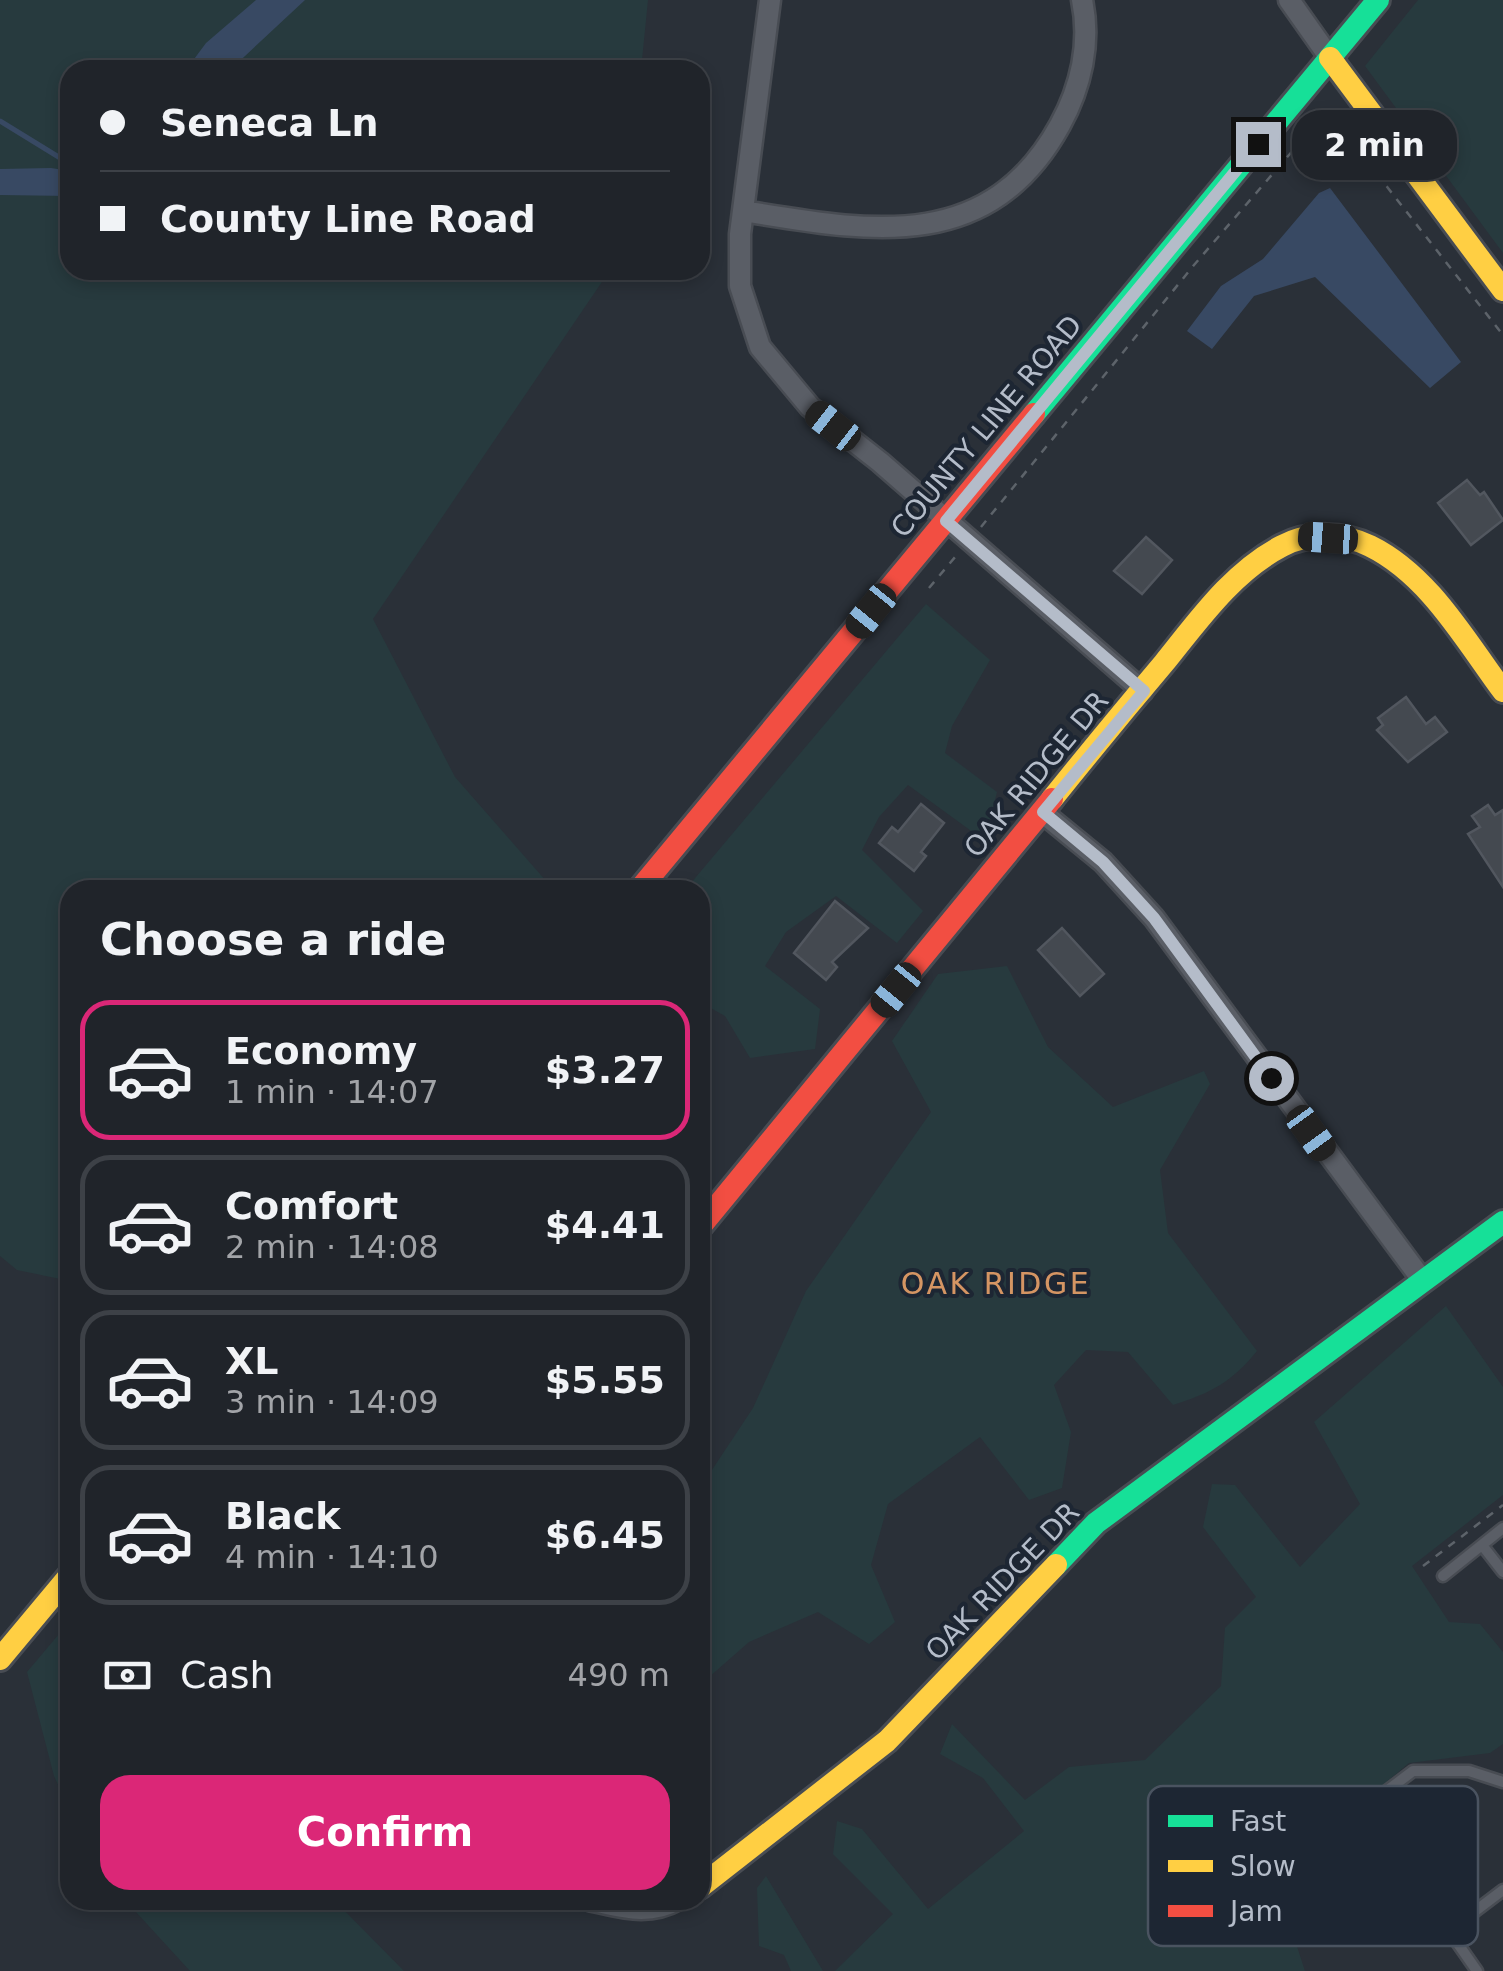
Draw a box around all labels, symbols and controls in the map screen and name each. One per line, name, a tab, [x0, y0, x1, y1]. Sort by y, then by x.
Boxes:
text: Seneca Ln	[160, 101, 379, 145]
callout: 2 min	[1293, 109, 1458, 179]
route end	[1236, 122, 1281, 167]
text: 2 min	[1324, 126, 1425, 164]
text: County Line Road	[160, 197, 536, 241]
street label: COUNTY LINE ROAD	[884, 309, 1089, 544]
car	[800, 396, 866, 456]
car	[1297, 521, 1359, 555]
car	[840, 578, 902, 644]
street label: OAK RIDGE DR	[957, 685, 1115, 864]
text: Choose a ride	[100, 913, 446, 966]
car	[865, 957, 927, 1023]
icon: car	[105, 1025, 195, 1115]
text: Economy	[225, 1029, 417, 1073]
text: $3.27	[545, 1048, 665, 1092]
route start	[1249, 1056, 1294, 1101]
text: 1 min · 14:07	[225, 1073, 439, 1111]
car	[1281, 1100, 1341, 1166]
icon: car	[105, 1180, 195, 1270]
text: Comfort	[225, 1184, 398, 1228]
text: $4.41	[545, 1203, 665, 1247]
text: 2 min · 14:08	[225, 1228, 439, 1266]
district label: OAK RIDGE	[901, 1266, 1091, 1301]
icon: car	[105, 1335, 195, 1425]
text: XL	[225, 1339, 279, 1383]
text: $5.55	[545, 1358, 665, 1402]
text: 3 min · 14:09	[225, 1383, 439, 1421]
icon: car	[105, 1490, 195, 1580]
text: Black	[225, 1494, 340, 1538]
street label: OAK RIDGE DR	[919, 1496, 1086, 1667]
text: $6.45	[545, 1513, 665, 1557]
text: 4 min · 14:10	[225, 1538, 439, 1576]
icon: cash	[100, 1648, 155, 1703]
text: Cash	[180, 1653, 274, 1697]
text: 490 m	[568, 1656, 670, 1694]
button: Confirm	[100, 1775, 670, 1890]
legend	[1148, 1786, 1478, 1946]
text: Fast	[1230, 1805, 1286, 1838]
text: Slow	[1230, 1850, 1296, 1883]
text: Jam	[1228, 1895, 1283, 1928]

